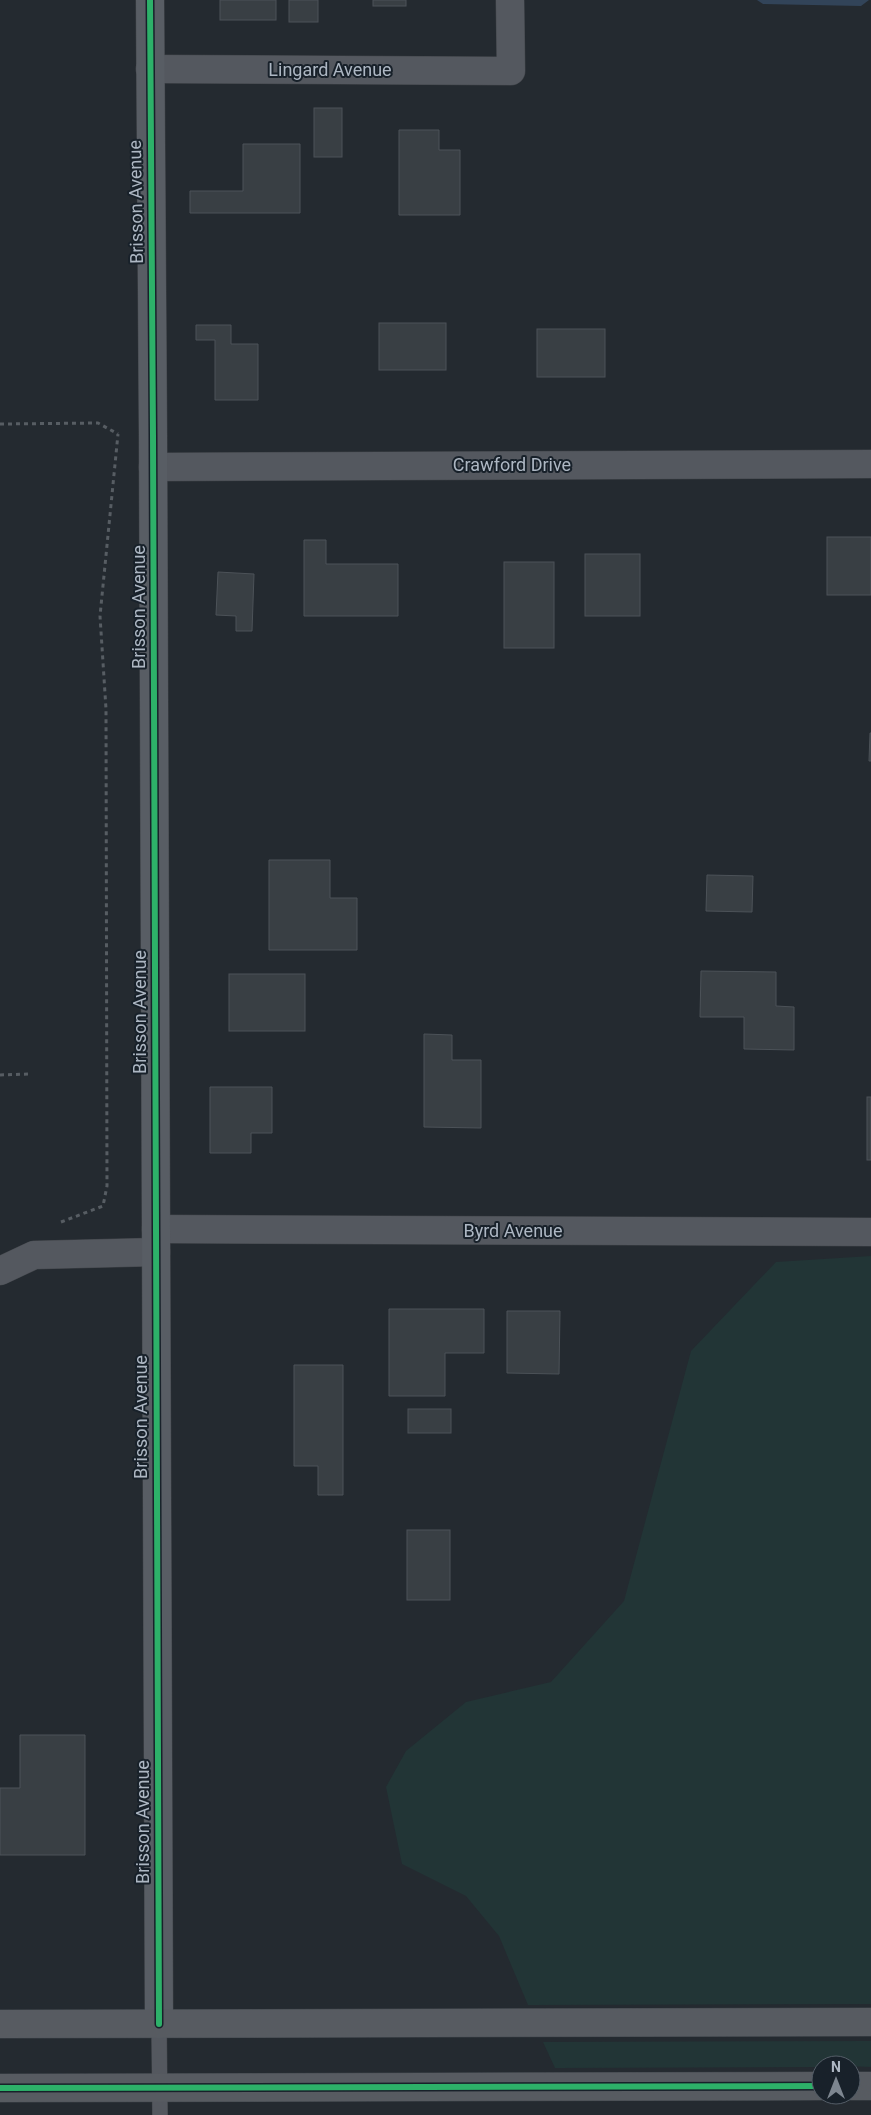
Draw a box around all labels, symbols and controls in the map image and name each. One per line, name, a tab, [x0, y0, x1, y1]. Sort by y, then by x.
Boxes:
street label: Lingard Avenue	[268, 59, 392, 80]
street label: Brisson Avenue	[124, 140, 147, 264]
street label: Crawford Drive	[453, 454, 571, 475]
street label: Brisson Avenue	[128, 545, 149, 669]
street label: Brisson Avenue	[129, 950, 150, 1074]
street label: Byrd Avenue	[463, 1220, 563, 1241]
street label: Brisson Avenue	[130, 1355, 151, 1479]
street label: Brisson Avenue	[132, 1760, 153, 1884]
north arrow	[811, 2055, 861, 2105]
text: N	[831, 2059, 841, 2075]

